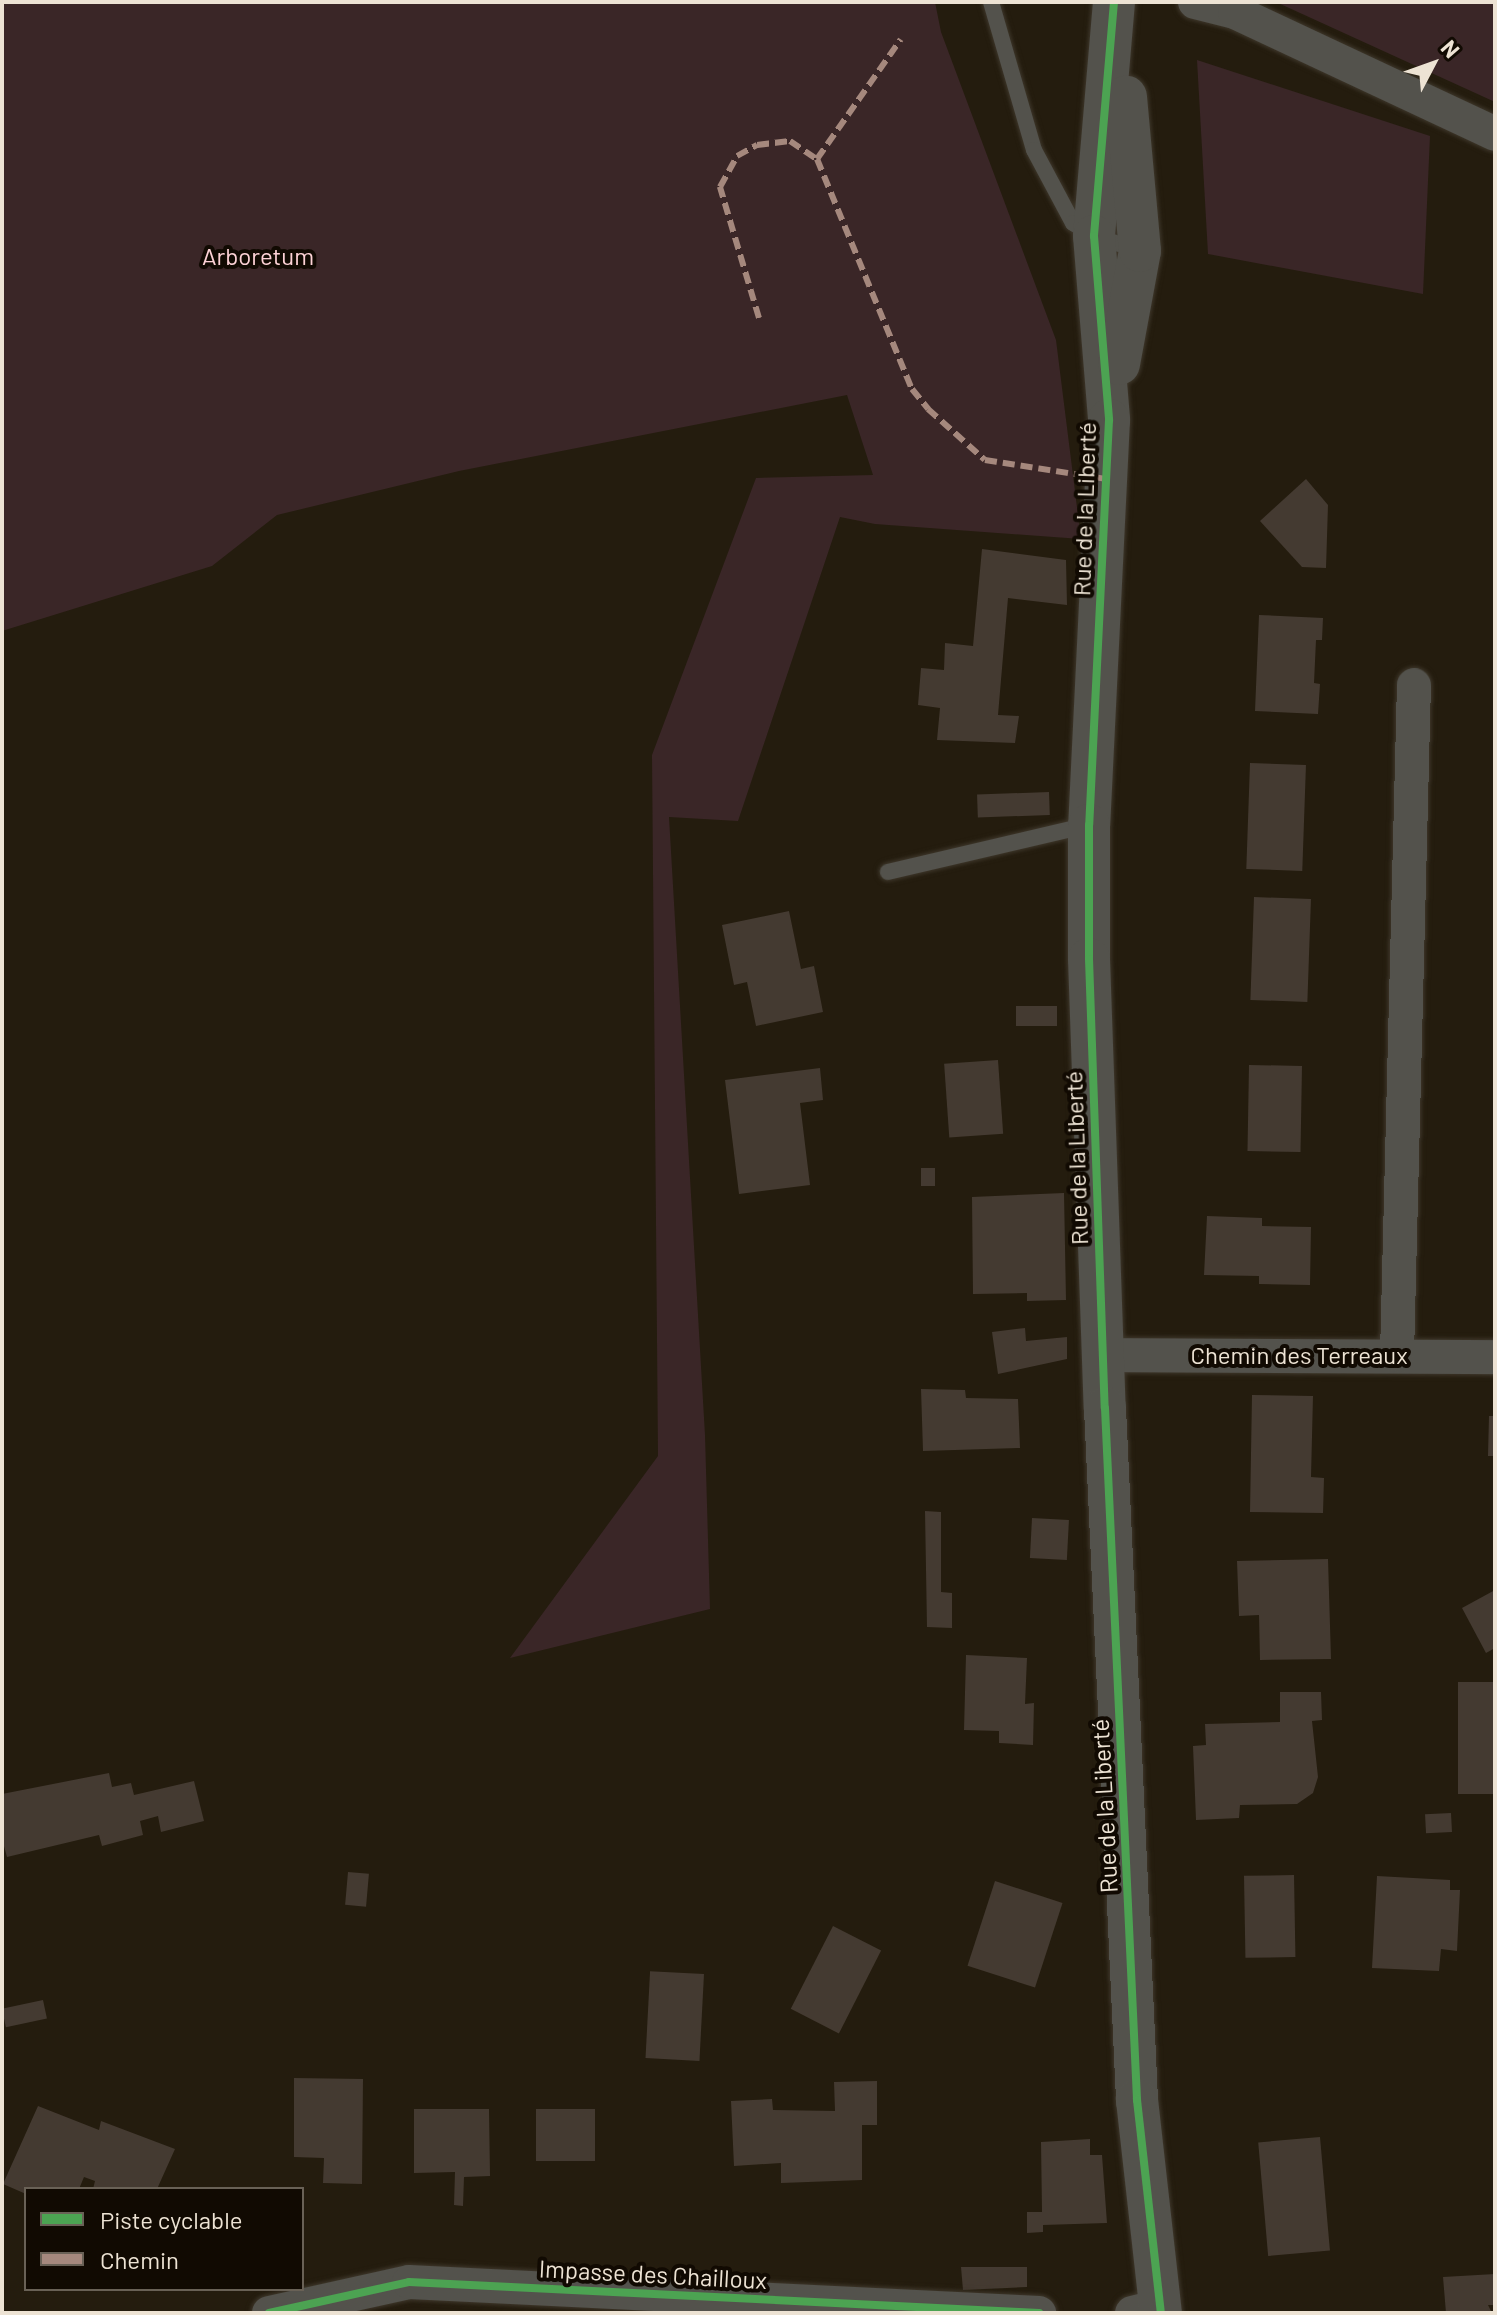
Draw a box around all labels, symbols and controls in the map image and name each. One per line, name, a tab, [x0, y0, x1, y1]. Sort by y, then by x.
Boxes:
north arrow	[1393, 24, 1473, 104]
text: N	[1436, 34, 1466, 62]
park label: Arboretum	[202, 242, 314, 270]
street label: Rue de la Liberté	[1067, 421, 1101, 597]
street label: Rue de la Liberté	[1059, 1070, 1093, 1246]
street label: Chemin des Terreaux	[1190, 1341, 1408, 1369]
street label: Rue de la Liberté	[1085, 1718, 1123, 1894]
legend	[24, 2187, 304, 2291]
text: Piste cyclable	[100, 2205, 243, 2234]
text: Chemin	[100, 2245, 179, 2274]
street label: Impasse des Chailloux	[538, 2254, 768, 2294]

